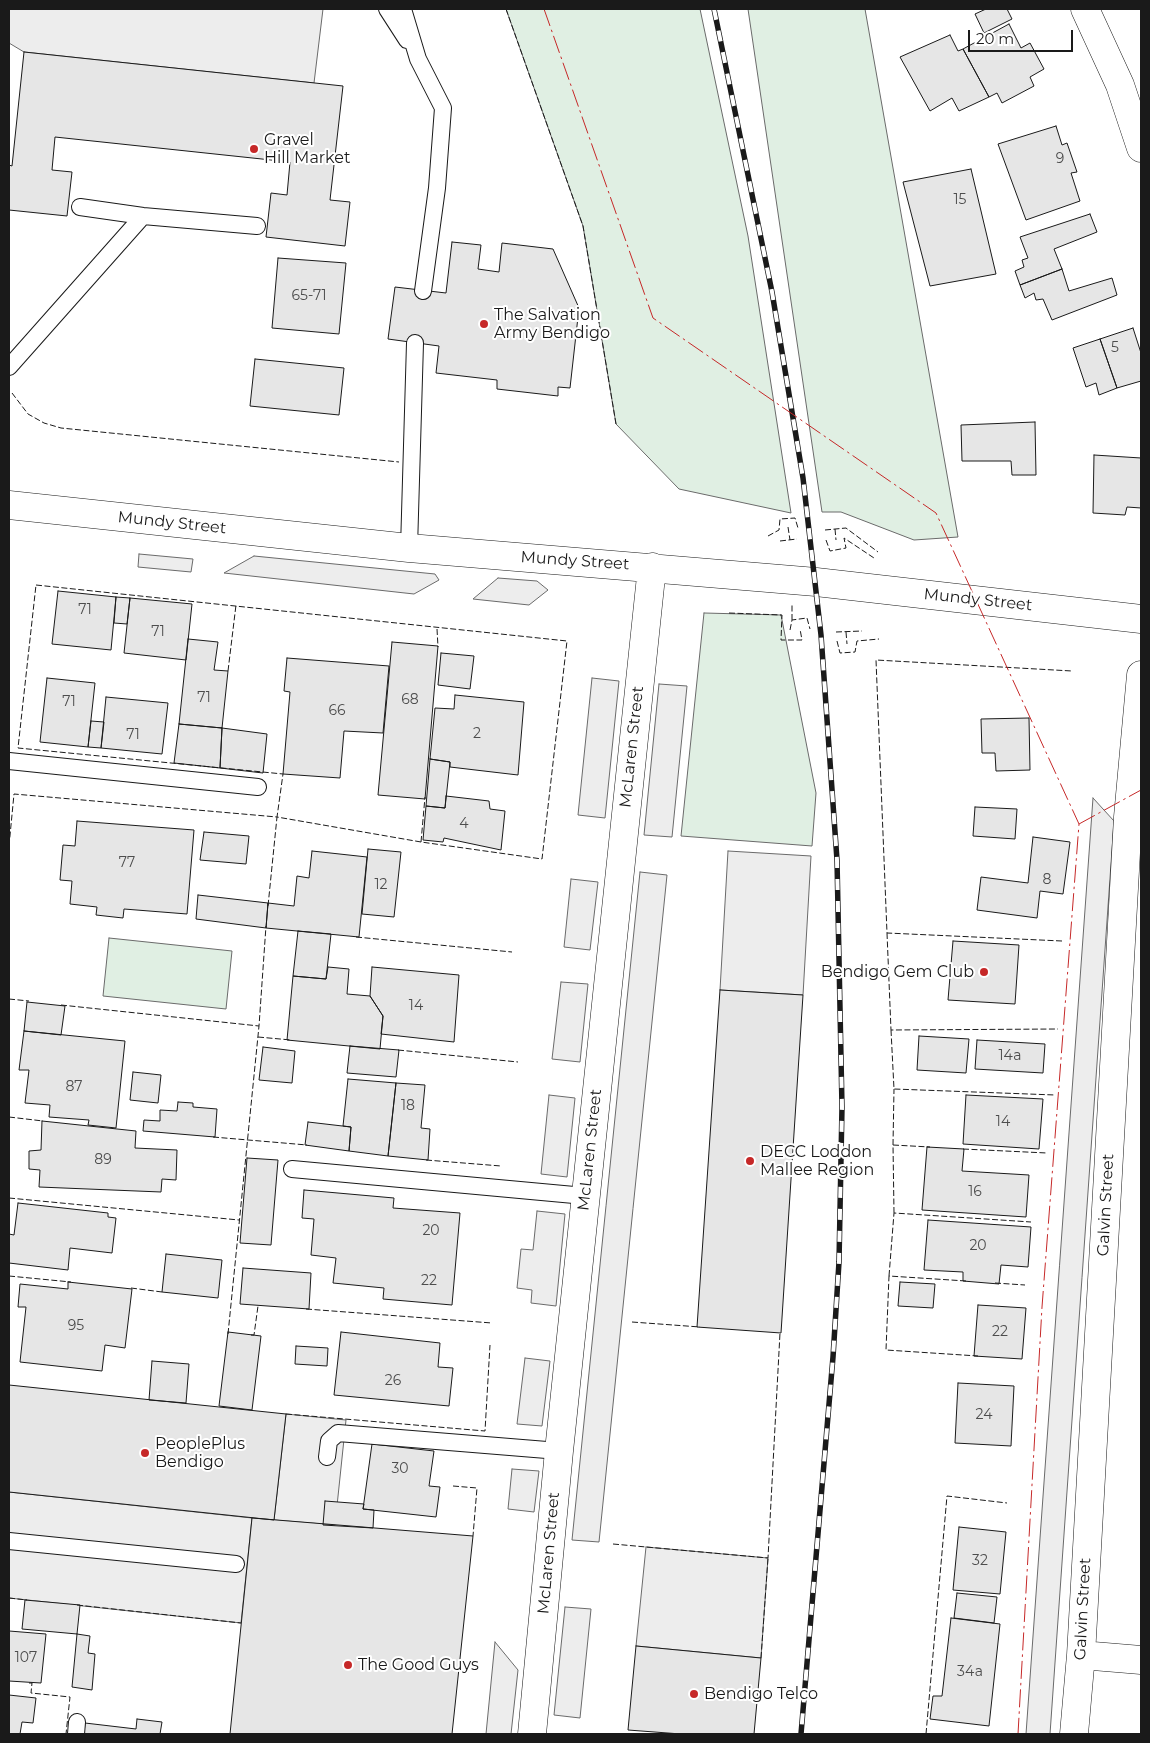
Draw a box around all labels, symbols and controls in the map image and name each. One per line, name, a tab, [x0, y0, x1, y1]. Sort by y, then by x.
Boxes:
scale bar	[970, 20, 1075, 52]
text: 20 m	[976, 29, 1014, 48]
place label: Gravel Hill Market	[264, 130, 351, 168]
marker: Gravel Hill Market	[248, 143, 260, 155]
house number: 9	[1056, 151, 1064, 167]
house number: 15	[954, 192, 966, 208]
house number: 65-71	[291, 288, 327, 304]
place label: The Salvation Army Bendigo	[494, 305, 610, 343]
marker: The Salvation Army Bendigo	[478, 318, 490, 330]
house number: 5	[1111, 340, 1119, 356]
street label: Mundy Street	[117, 508, 227, 538]
street label: Mundy Street	[520, 548, 630, 574]
street label: Mundy Street	[923, 585, 1033, 615]
house number: 71	[78, 602, 92, 618]
house number: 71	[151, 624, 165, 640]
street label: McLaren Street	[616, 685, 648, 809]
house number: 71	[197, 690, 211, 706]
house number: 68	[401, 692, 419, 708]
house number: 71	[62, 694, 76, 710]
house number: 66	[328, 703, 346, 719]
house number: 2	[473, 726, 481, 742]
house number: 71	[126, 727, 140, 743]
house number: 4	[459, 816, 469, 832]
house number: 77	[119, 855, 135, 871]
house number: 8	[1043, 872, 1051, 888]
house number: 12	[374, 877, 388, 893]
place label: Bendigo Gem Club	[821, 962, 974, 982]
marker: Bendigo Gem Club	[978, 966, 990, 978]
house number: 14	[409, 998, 423, 1014]
house number: 14a	[999, 1048, 1021, 1064]
house number: 87	[65, 1079, 83, 1095]
street label: McLaren Street	[574, 1088, 606, 1212]
house number: 18	[401, 1098, 415, 1114]
house number: 14	[996, 1114, 1010, 1130]
place label: DECC Loddon Mallee Region	[760, 1142, 874, 1180]
house number: 89	[94, 1152, 112, 1168]
street label: Galvin Street	[1094, 1153, 1118, 1257]
marker: DECC Loddon Mallee Region	[744, 1155, 756, 1167]
house number: 16	[968, 1184, 982, 1200]
house number: 20	[422, 1223, 440, 1239]
house number: 20	[969, 1238, 987, 1254]
house number: 22	[421, 1273, 437, 1289]
house number: 95	[68, 1318, 84, 1334]
house number: 22	[992, 1324, 1008, 1340]
house number: 26	[385, 1373, 401, 1389]
house number: 24	[976, 1407, 992, 1423]
place label: PeoplePlus Bendigo	[155, 1434, 245, 1472]
marker: PeoplePlus Bendigo	[139, 1447, 151, 1459]
house number: 30	[391, 1461, 409, 1477]
street label: McLaren Street	[534, 1491, 564, 1615]
house number: 32	[972, 1553, 988, 1569]
street label: Galvin Street	[1071, 1557, 1095, 1661]
house number: 107	[15, 1650, 37, 1666]
place label: The Good Guys	[358, 1655, 479, 1675]
marker: The Good Guys	[342, 1659, 354, 1671]
house number: 34a	[957, 1664, 983, 1680]
place label: Bendigo Telco	[704, 1684, 818, 1704]
marker: Bendigo Telco	[688, 1688, 700, 1700]

